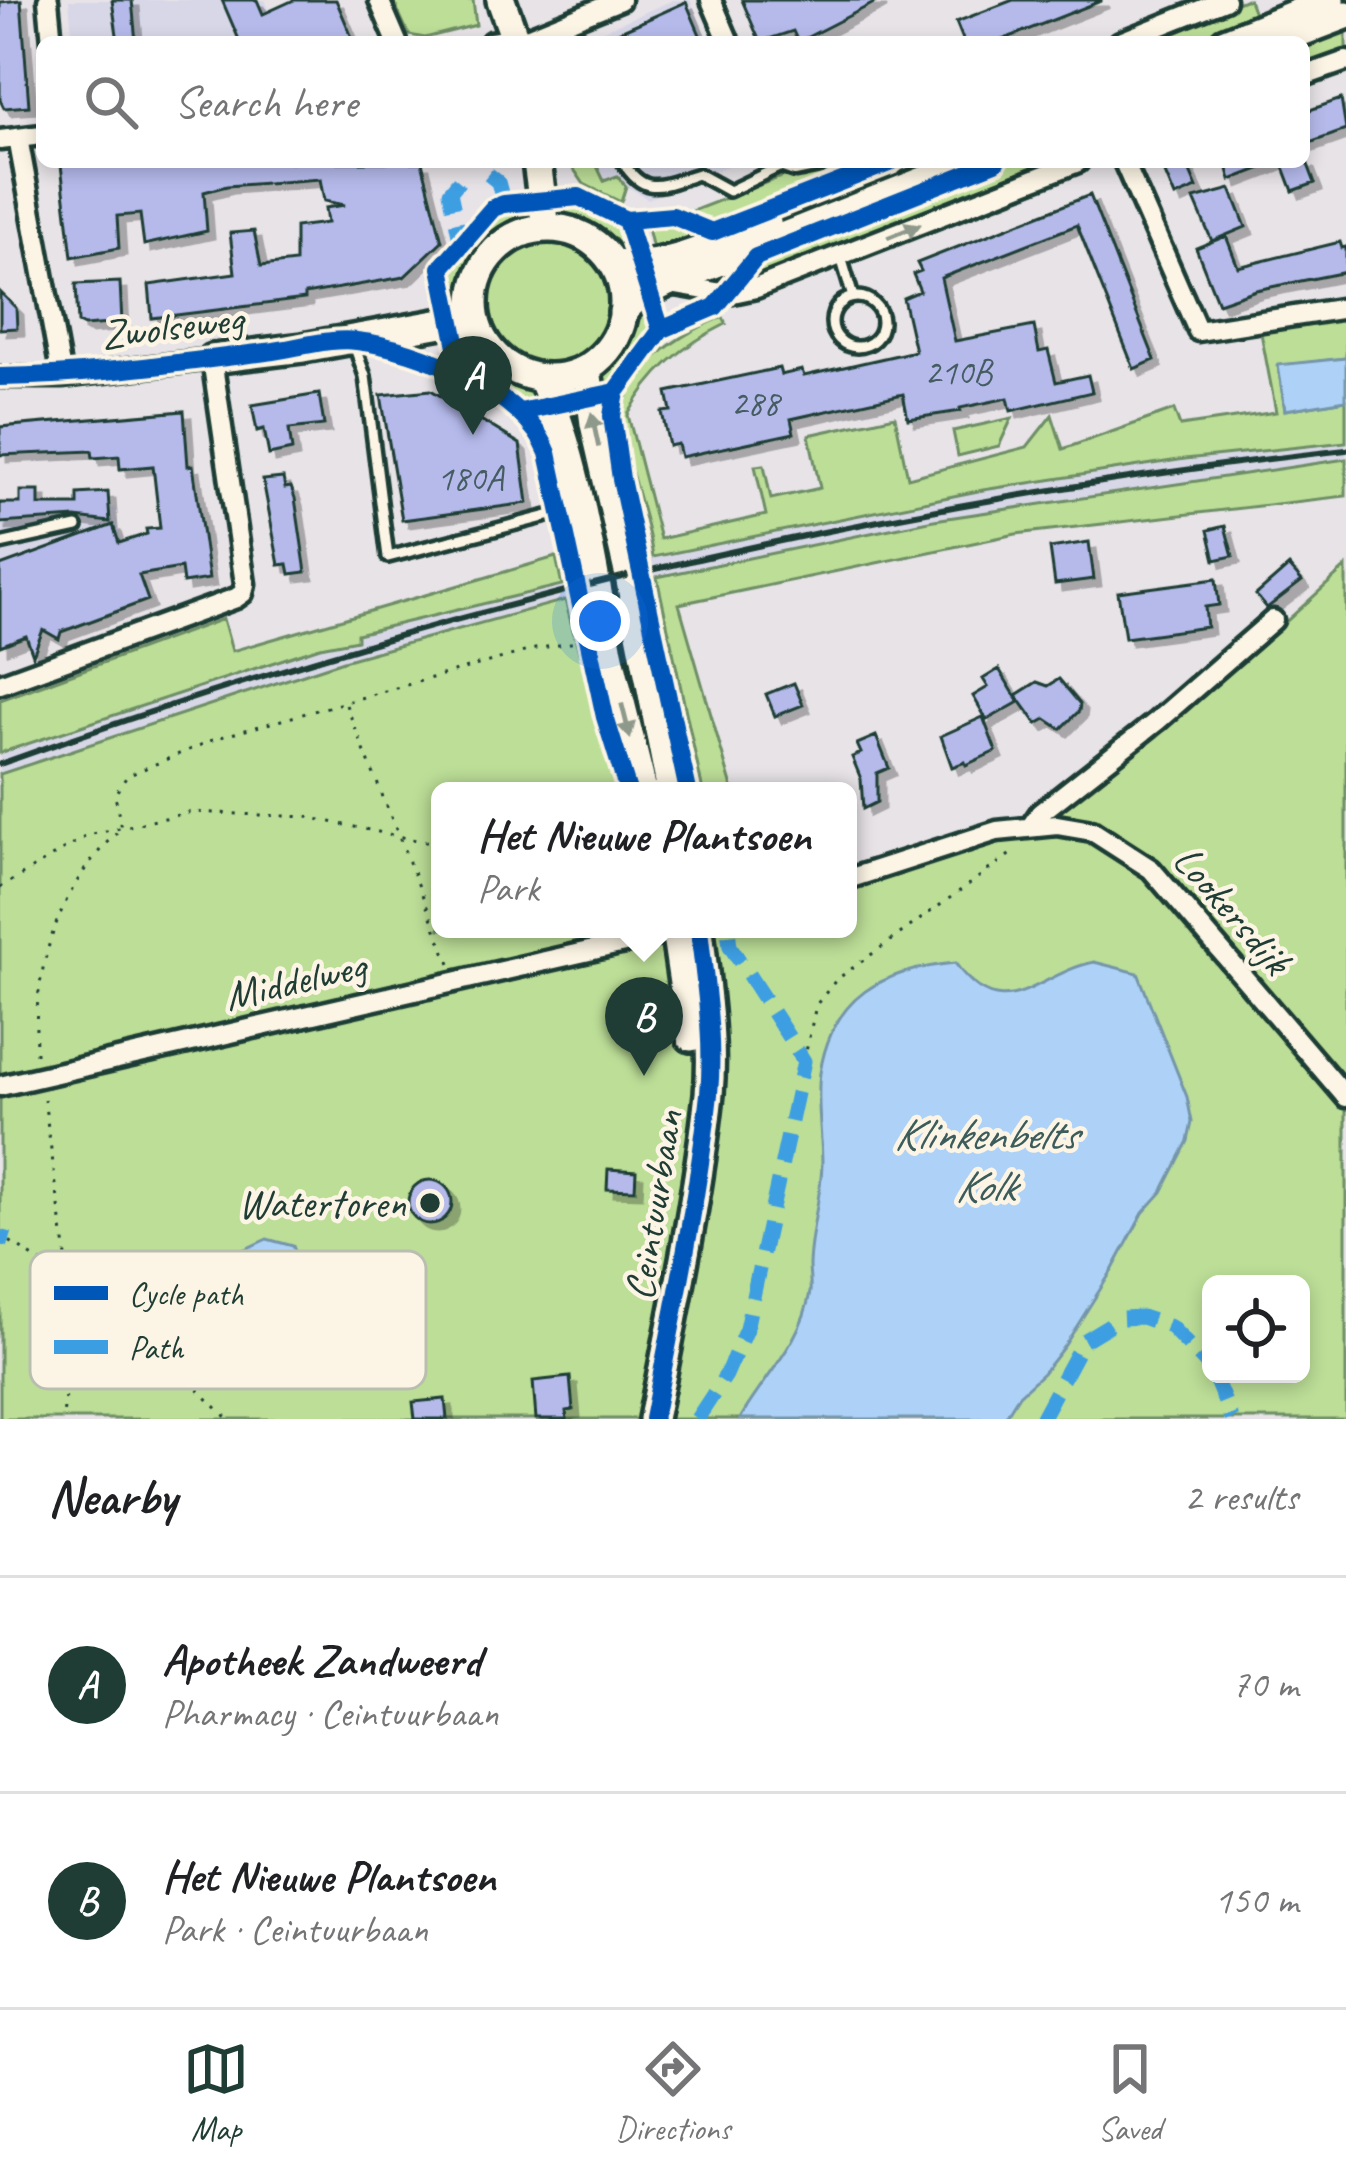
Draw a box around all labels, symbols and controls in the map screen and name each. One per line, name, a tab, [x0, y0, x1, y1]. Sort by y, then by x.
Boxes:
search box	[36, 36, 1310, 168]
icon: search	[78, 69, 144, 135]
text: Search here	[174, 74, 357, 131]
one-way arrow	[887, 221, 923, 240]
street label: Zwolseweg	[98, 292, 249, 362]
pin: A	[434, 336, 512, 435]
house number: 210B	[924, 349, 994, 395]
house number: 288	[731, 380, 783, 426]
one-way arrow	[585, 410, 604, 448]
house number: 180A	[437, 455, 505, 501]
your location	[570, 591, 630, 651]
one-way arrow	[617, 703, 636, 740]
popup	[431, 782, 857, 938]
text: Het Nieuwe Plantsoen	[477, 807, 811, 864]
street label: Lookersdijk	[1161, 834, 1304, 988]
text: Park	[477, 864, 539, 913]
street label: Middelweg	[220, 938, 373, 1023]
pin: B	[605, 977, 683, 1076]
street label: Ceintuurbaan	[613, 1105, 695, 1304]
water label: Klinkenbelts Kolk	[894, 1106, 1084, 1215]
place label: Watertoren	[238, 1177, 407, 1230]
marker: Watertoren	[417, 1190, 443, 1216]
legend	[30, 1251, 426, 1389]
text: Cycle path	[129, 1273, 244, 1315]
map controls	[1202, 1275, 1310, 1383]
button: locate	[1202, 1275, 1310, 1383]
text: Path	[129, 1327, 185, 1369]
text: Nearby	[48, 1465, 176, 1529]
text: 2 results	[1184, 1473, 1298, 1522]
text: Apotheek Zandweerd	[162, 1632, 481, 1689]
text: A	[77, 1660, 97, 1709]
text: 70 m	[1232, 1660, 1298, 1709]
text: Pharmacy · Ceintuurbaan	[162, 1689, 498, 1738]
text: Het Nieuwe Plantsoen	[162, 1848, 495, 1905]
text: B	[77, 1876, 97, 1925]
text: 150 m	[1214, 1876, 1298, 1925]
text: Park · Ceintuurbaan	[162, 1905, 428, 1954]
tab: Map	[183, 2036, 249, 2150]
tab: Directions	[616, 2036, 730, 2150]
tab: Saved	[1097, 2036, 1163, 2150]

